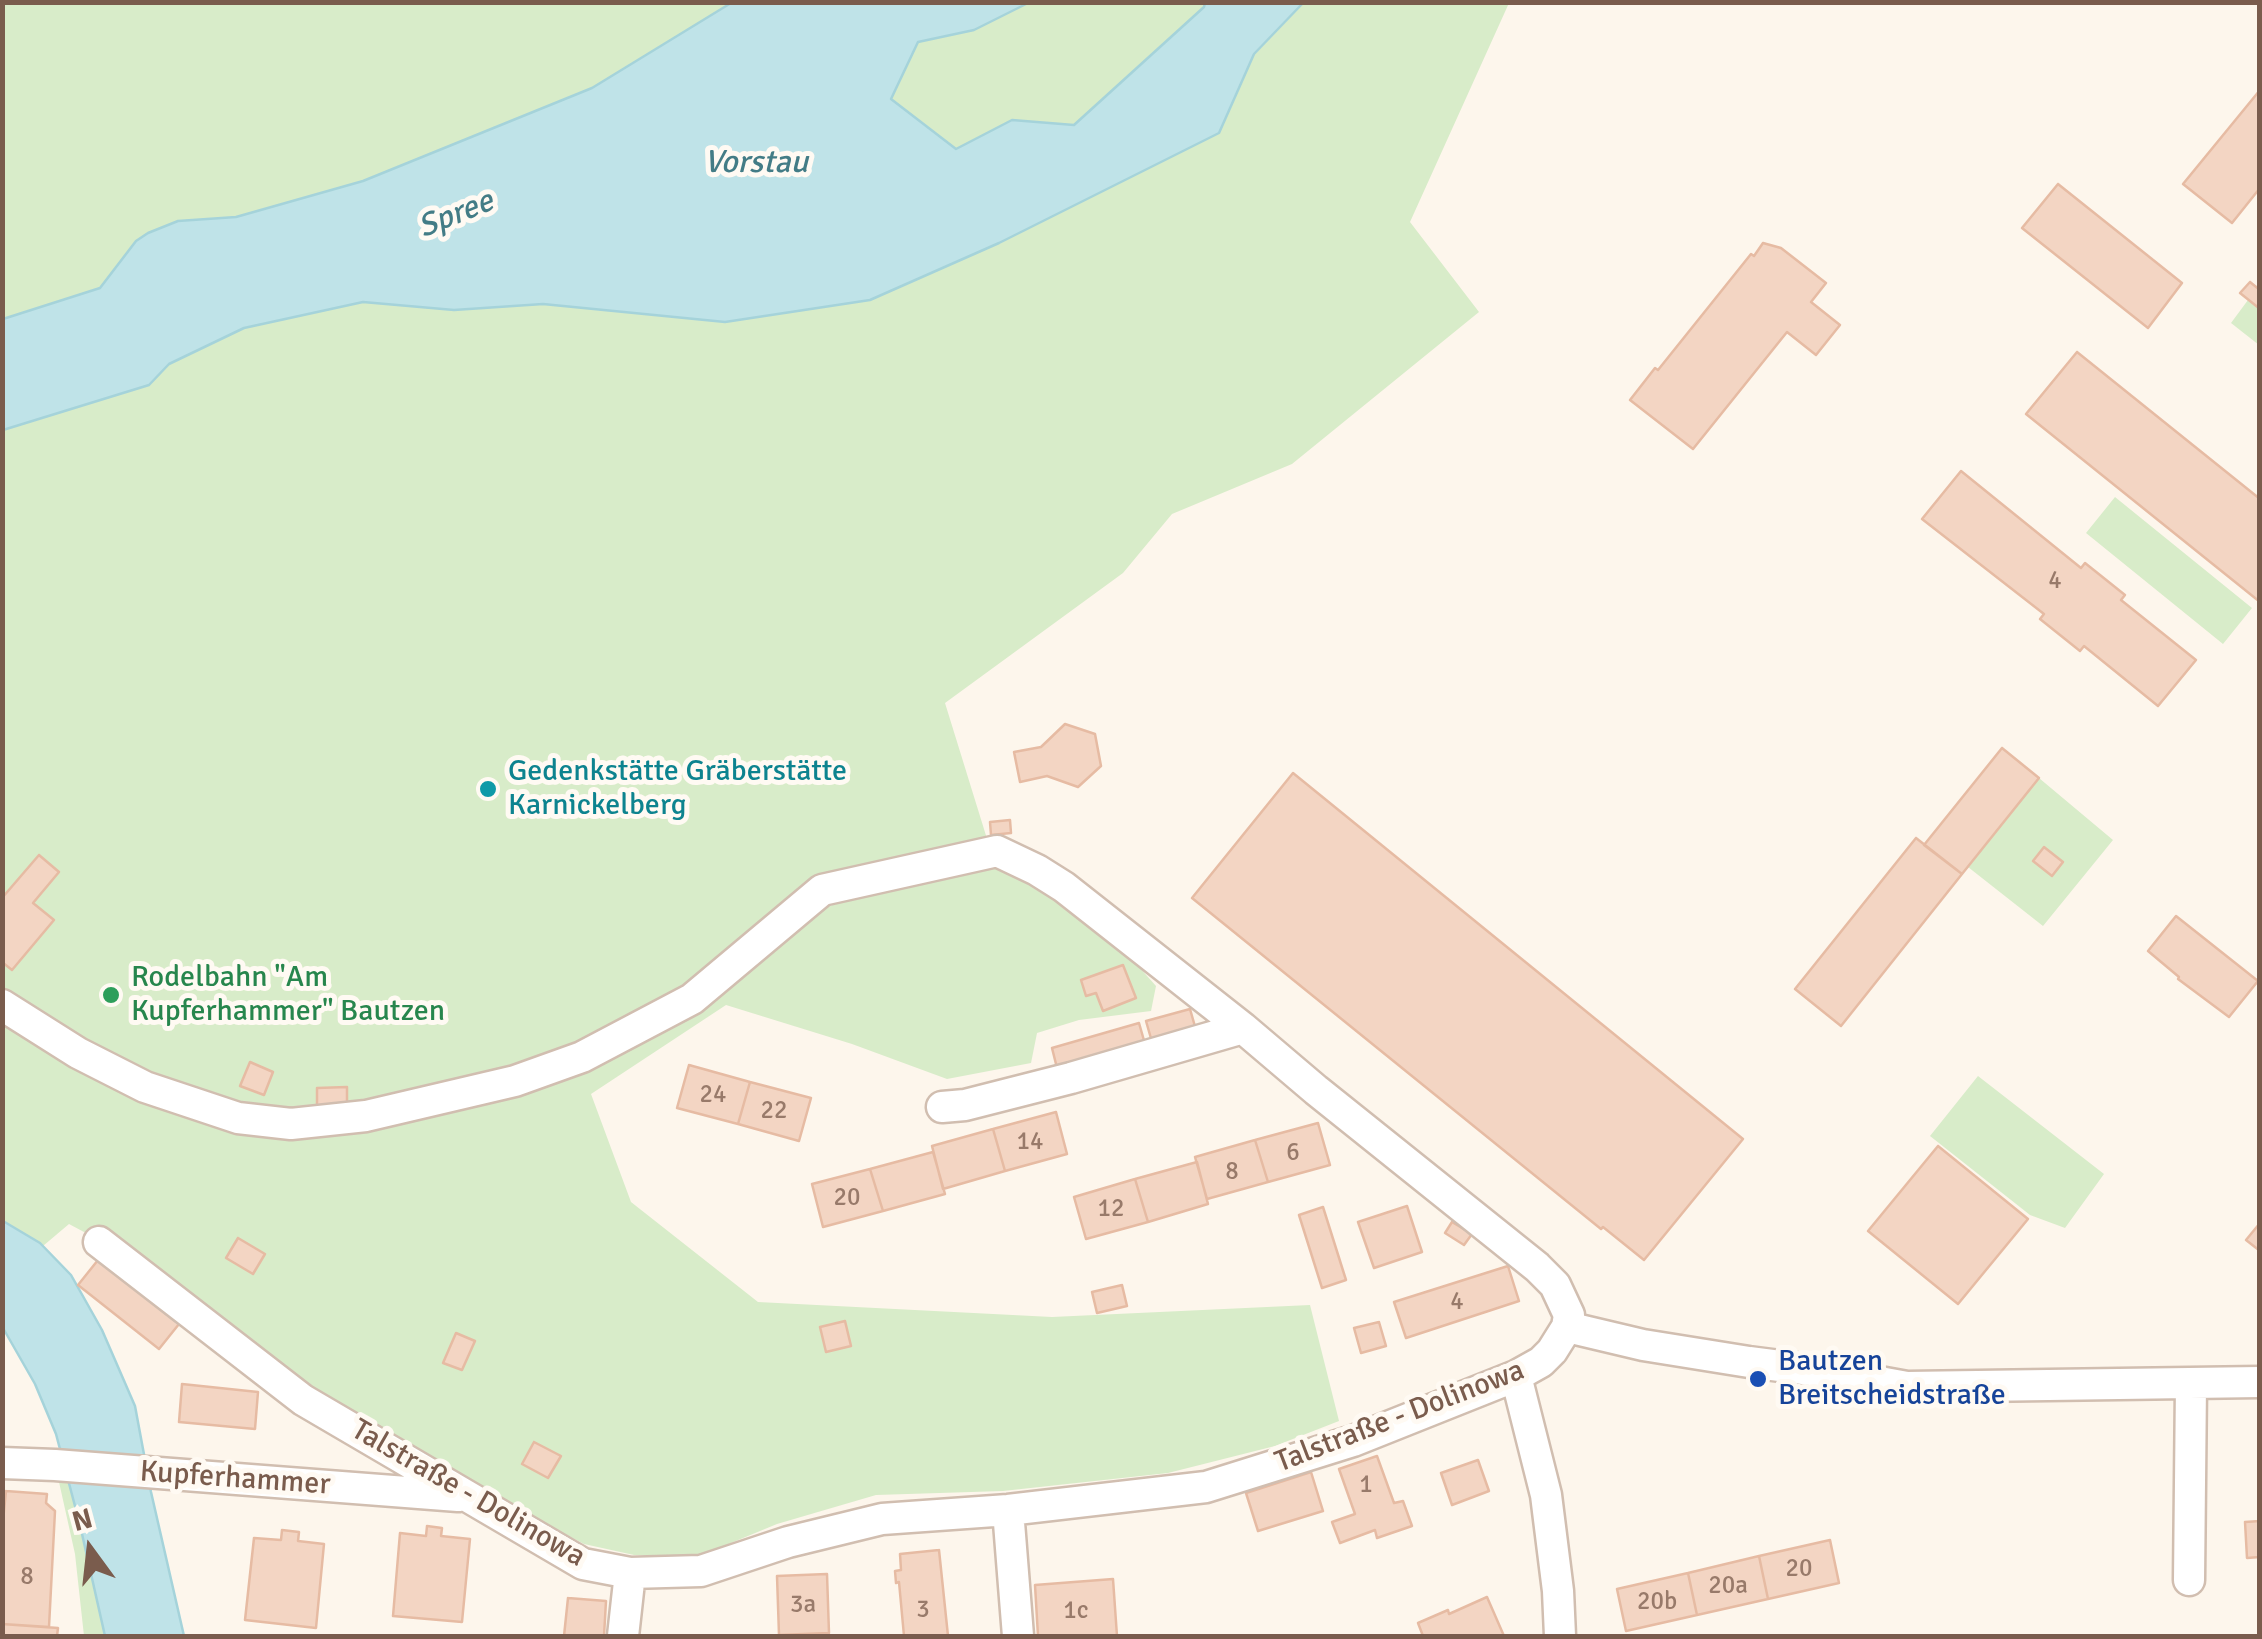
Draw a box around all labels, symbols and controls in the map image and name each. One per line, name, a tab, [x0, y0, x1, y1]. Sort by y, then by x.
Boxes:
water label: Vorstau	[704, 145, 808, 183]
water label: Spree	[413, 183, 499, 247]
house number: 4	[2048, 566, 2062, 596]
place label: Gedenkstätte Gräberstätte Karnickelberg	[508, 754, 847, 824]
marker: Gedenkstätte Gräberstätte Karnickelberg	[477, 778, 499, 800]
place label: Rodelbahn "Am Kupferhammer" Bautzen	[131, 960, 445, 1030]
marker: Rodelbahn "Am Kupferhammer" Bautzen	[100, 984, 122, 1006]
house number: 24	[700, 1080, 726, 1110]
house number: 22	[761, 1096, 787, 1126]
house number: 14	[1017, 1127, 1043, 1157]
house number: 6	[1286, 1138, 1300, 1168]
house number: 8	[1225, 1157, 1239, 1187]
house number: 20	[834, 1183, 860, 1213]
house number: 12	[1098, 1194, 1124, 1224]
house number: 4	[1450, 1287, 1464, 1317]
place label: Bautzen Breitscheidstraße	[1778, 1344, 2006, 1414]
street label: Talstraße - Dolinowa	[1270, 1353, 1530, 1481]
marker: Bautzen Breitscheidstraße	[1747, 1368, 1769, 1390]
street label: Talstraße - Dolinowa	[345, 1412, 591, 1576]
street label: Kupferhammer	[139, 1454, 331, 1504]
house number: 1	[1359, 1470, 1373, 1500]
north arrow	[40, 1499, 140, 1599]
text: N	[68, 1501, 96, 1539]
house number: 20	[1786, 1554, 1812, 1584]
house number: 8	[20, 1562, 34, 1592]
house number: 20a	[1708, 1571, 1748, 1601]
house number: 20b	[1637, 1587, 1677, 1617]
house number: 3a	[790, 1590, 816, 1620]
house number: 3	[916, 1595, 930, 1625]
house number: 1c	[1063, 1596, 1089, 1626]

